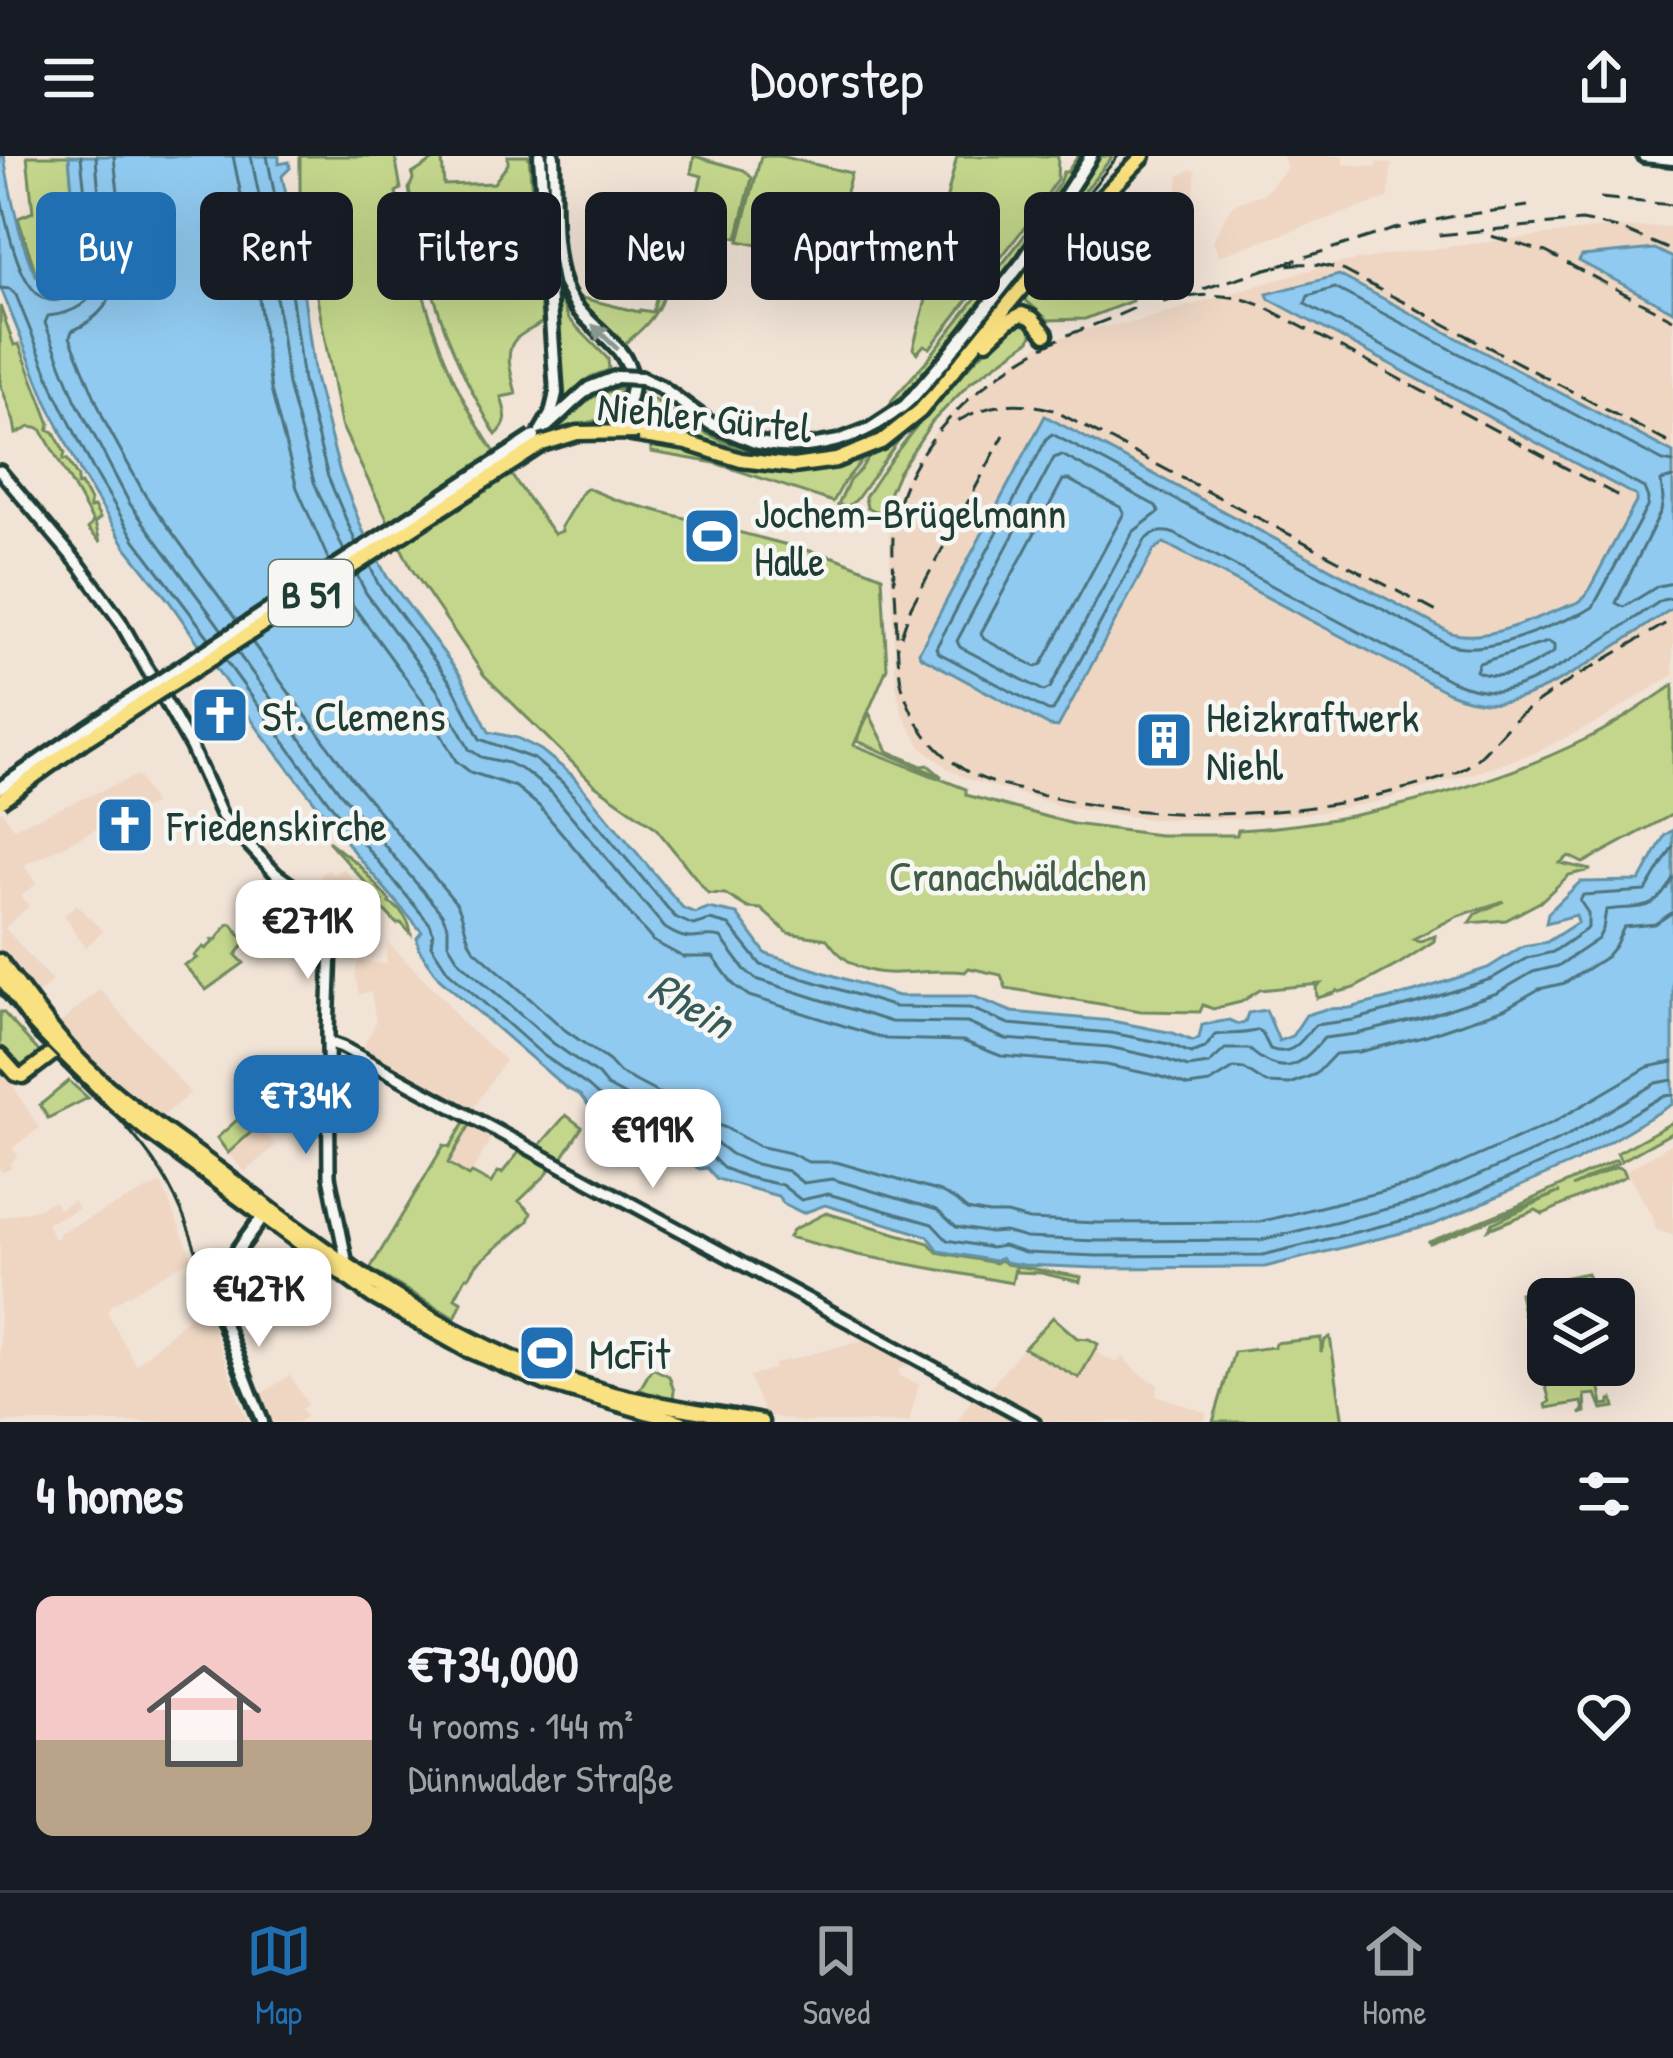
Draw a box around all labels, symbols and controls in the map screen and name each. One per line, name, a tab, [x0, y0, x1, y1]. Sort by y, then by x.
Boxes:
text: Doorstep	[750, 42, 923, 115]
icon: menu	[36, 45, 102, 111]
icon: share	[1571, 45, 1637, 111]
chip: Buy	[36, 192, 176, 300]
chip: Rent	[200, 192, 353, 300]
chip: Filters	[377, 192, 561, 300]
chip: New	[585, 192, 727, 300]
chip: Apartment	[751, 192, 1000, 300]
chip: House	[1024, 192, 1194, 300]
one-way arrow	[591, 324, 620, 352]
street label: Niehler Gürtel	[595, 376, 816, 456]
place label: Jochem-Brügelmann Halle	[754, 484, 1066, 589]
sports icon: Jochem-Brügelmann Halle	[681, 505, 743, 567]
road number: B 51	[269, 560, 353, 626]
church icon: St. Clemens	[189, 684, 251, 746]
place label: St. Clemens	[262, 687, 446, 744]
place label: Heizkraftwerk Niehl	[1206, 688, 1419, 793]
building icon: Heizkraftwerk Niehl	[1133, 709, 1195, 771]
church icon: Friedenskirche	[94, 794, 156, 856]
place label: Friedenskirche	[166, 797, 387, 854]
park label: Cranachwäldchen	[889, 847, 1147, 904]
pin: €271K	[224, 880, 392, 982]
text: €271K	[263, 892, 353, 945]
water label: Rhein	[639, 956, 748, 1054]
pin: €734K	[222, 1055, 390, 1157]
text: €734K	[261, 1067, 351, 1120]
pin: €919K	[569, 1089, 737, 1191]
text: €919K	[612, 1101, 694, 1154]
pin: €427K	[175, 1248, 343, 1350]
text: €427K	[213, 1260, 305, 1313]
map controls	[1527, 1278, 1635, 1386]
button: layers	[1527, 1278, 1635, 1386]
sports icon: McFit	[516, 1322, 578, 1384]
place label: McFit	[589, 1325, 670, 1382]
text: 4 homes	[36, 1460, 183, 1529]
icon: filters	[1571, 1461, 1637, 1527]
text: €734,000	[408, 1629, 579, 1698]
icon: home	[132, 1644, 276, 1788]
icon: heart	[1571, 1683, 1637, 1749]
text: 4 rooms · 144 m²	[408, 1698, 633, 1751]
text: Dünnwalder Straße	[408, 1751, 674, 1804]
tab: Map	[246, 1918, 312, 2034]
tab: Saved	[803, 1918, 870, 2034]
tab: Home	[1361, 1918, 1427, 2034]

